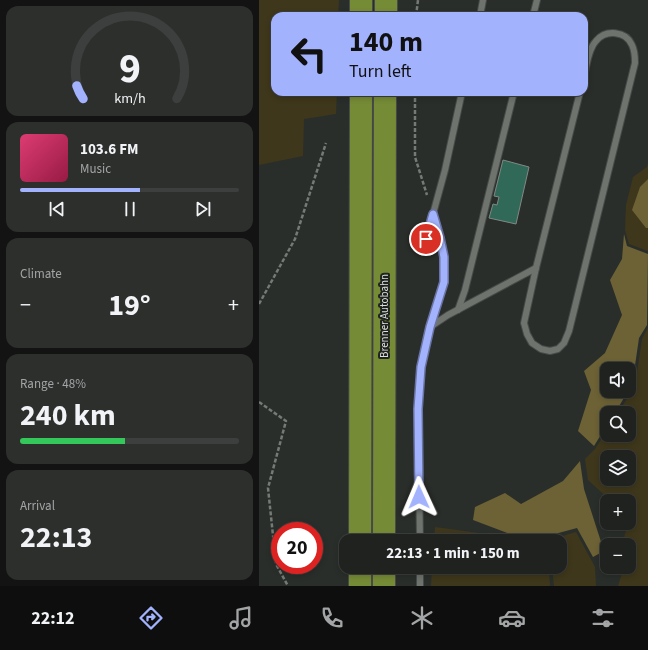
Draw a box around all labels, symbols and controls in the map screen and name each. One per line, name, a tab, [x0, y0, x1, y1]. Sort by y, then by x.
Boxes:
text: 140 m	[349, 22, 423, 62]
icon: left	[283, 28, 335, 80]
text: 9	[119, 39, 140, 99]
text: Turn left	[349, 59, 411, 84]
text: km/h	[114, 88, 145, 109]
text: 103.6 FM	[80, 139, 138, 160]
text: Music	[80, 160, 111, 178]
icon: previous	[46, 198, 68, 220]
icon: pause	[119, 198, 141, 220]
icon: next	[192, 198, 214, 220]
pin	[409, 222, 443, 256]
icon: arrive	[415, 228, 437, 250]
text: Climate	[20, 265, 62, 283]
street label: Brenner Autobahn	[377, 274, 392, 358]
text: 19°	[108, 284, 151, 327]
text: −	[20, 289, 31, 321]
text: +	[228, 289, 239, 321]
map controls	[600, 362, 636, 574]
button: sound	[600, 362, 636, 398]
text: Range · 48%	[20, 375, 86, 393]
text: 240 km	[20, 394, 116, 437]
button: search	[600, 406, 636, 442]
button: layers	[600, 450, 636, 486]
position arrow	[398, 476, 440, 518]
button: +	[600, 494, 636, 530]
text: Arrival	[20, 497, 55, 515]
text: 22:13	[20, 516, 92, 559]
speed limit sign: 20	[271, 522, 323, 574]
button: −	[600, 538, 636, 574]
text: 22:13 · 1 min · 150 m	[386, 543, 520, 564]
icon: directions	[137, 604, 165, 632]
icon: music	[227, 604, 255, 632]
icon: phone	[318, 604, 346, 632]
icon: climate	[408, 604, 436, 632]
icon: car	[498, 604, 526, 632]
icon: filters	[589, 604, 617, 632]
text: 22:12	[31, 606, 75, 631]

